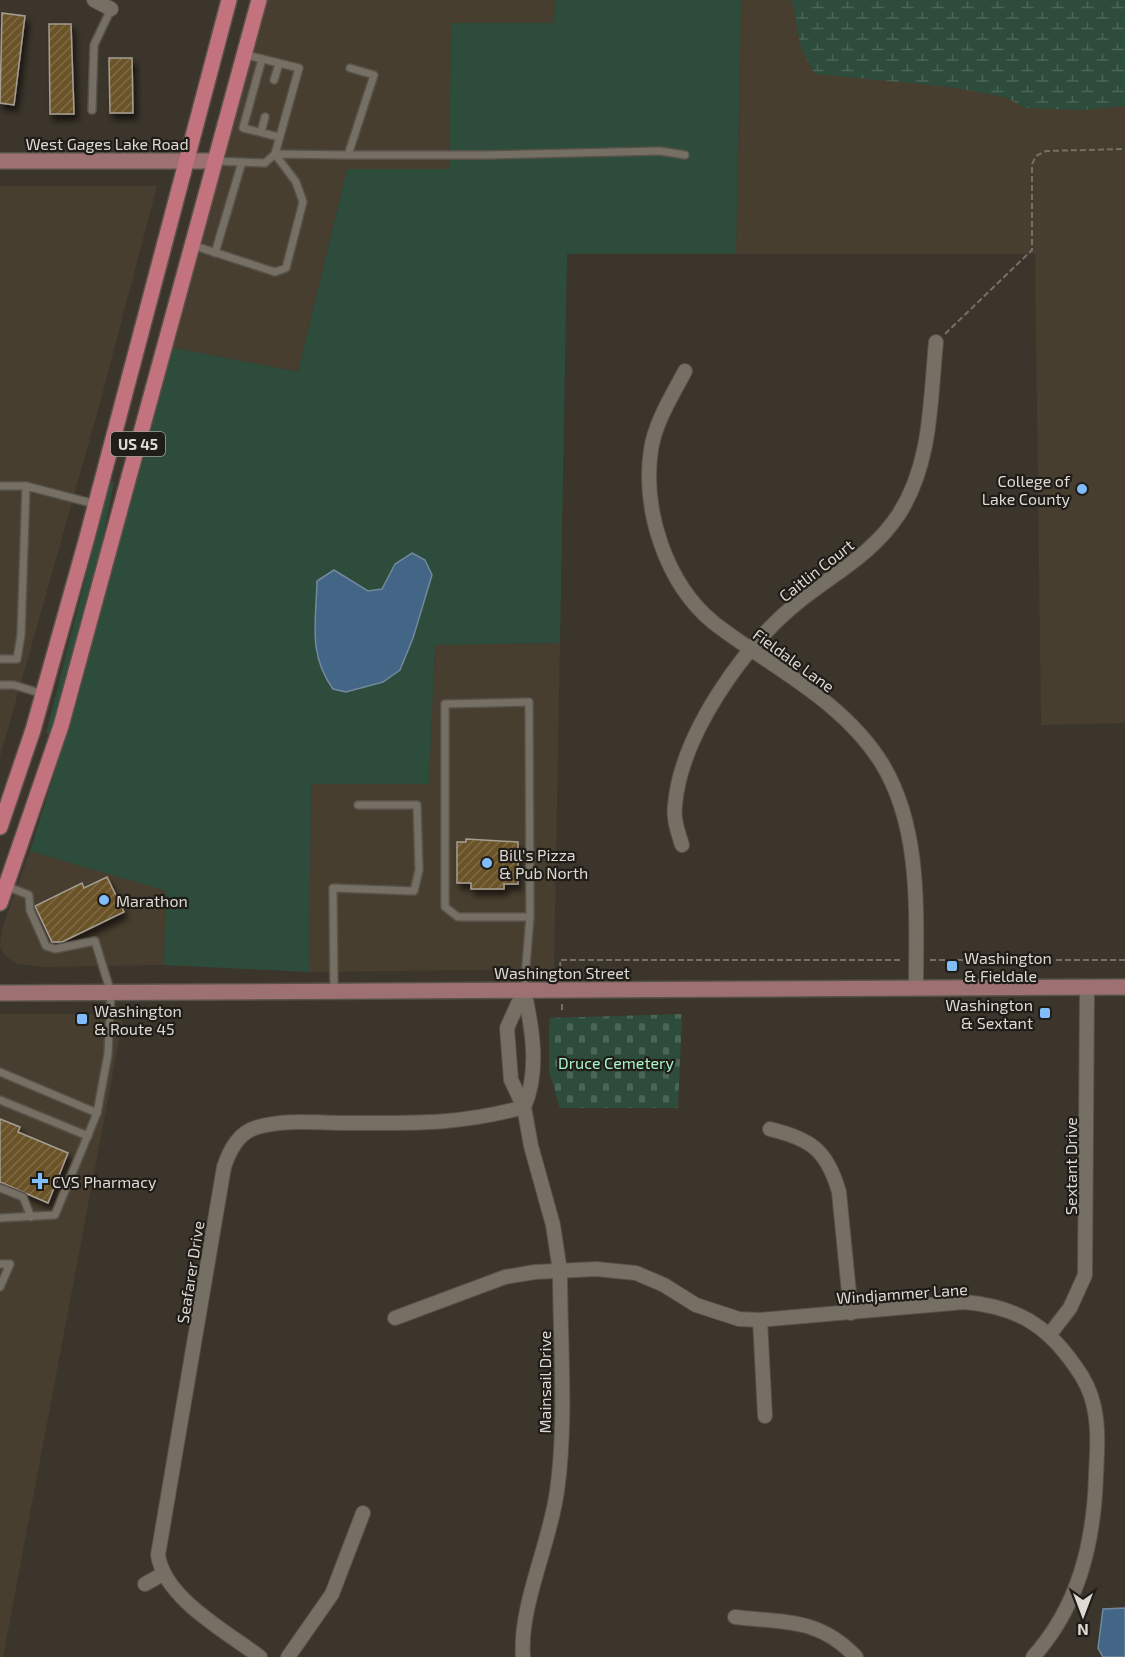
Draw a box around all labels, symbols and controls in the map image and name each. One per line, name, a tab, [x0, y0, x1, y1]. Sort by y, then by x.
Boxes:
street label: West Gages Lake Road	[25, 134, 189, 153]
road number: US 45	[111, 432, 165, 456]
place label: College of Lake County	[982, 471, 1071, 508]
marker: College of Lake County	[1075, 482, 1089, 496]
street label: Caitlin Court	[775, 535, 857, 605]
street label: Fieldale Lane	[750, 624, 838, 696]
place label: Bill's Pizza & Pub North	[499, 845, 588, 882]
marker: Bill's Pizza & Pub North	[480, 856, 494, 870]
place label: Marathon	[116, 891, 188, 910]
marker: Marathon	[97, 893, 111, 907]
place label: Washington & Fieldale	[964, 948, 1052, 985]
marker: Washington & Fieldale	[945, 959, 959, 973]
street label: Washington Street	[494, 963, 630, 982]
place label: Washington & Sextant	[945, 995, 1033, 1032]
place label: Washington & Route 45	[94, 1001, 182, 1038]
marker: Washington & Sextant	[1038, 1006, 1052, 1020]
marker: Washington & Route 45	[75, 1012, 89, 1026]
park label: Druce Cemetery	[558, 1053, 674, 1072]
street label: Sextant Drive	[1061, 1117, 1080, 1215]
place label: CVS Pharmacy	[52, 1172, 157, 1191]
marker: CVS Pharmacy	[33, 1174, 47, 1188]
street label: Seafarer Drive	[173, 1219, 207, 1325]
street label: Windjammer Lane	[836, 1279, 968, 1308]
street label: Mainsail Drive	[535, 1331, 554, 1433]
north arrow	[1053, 1585, 1113, 1645]
text: N	[1077, 1621, 1089, 1640]

